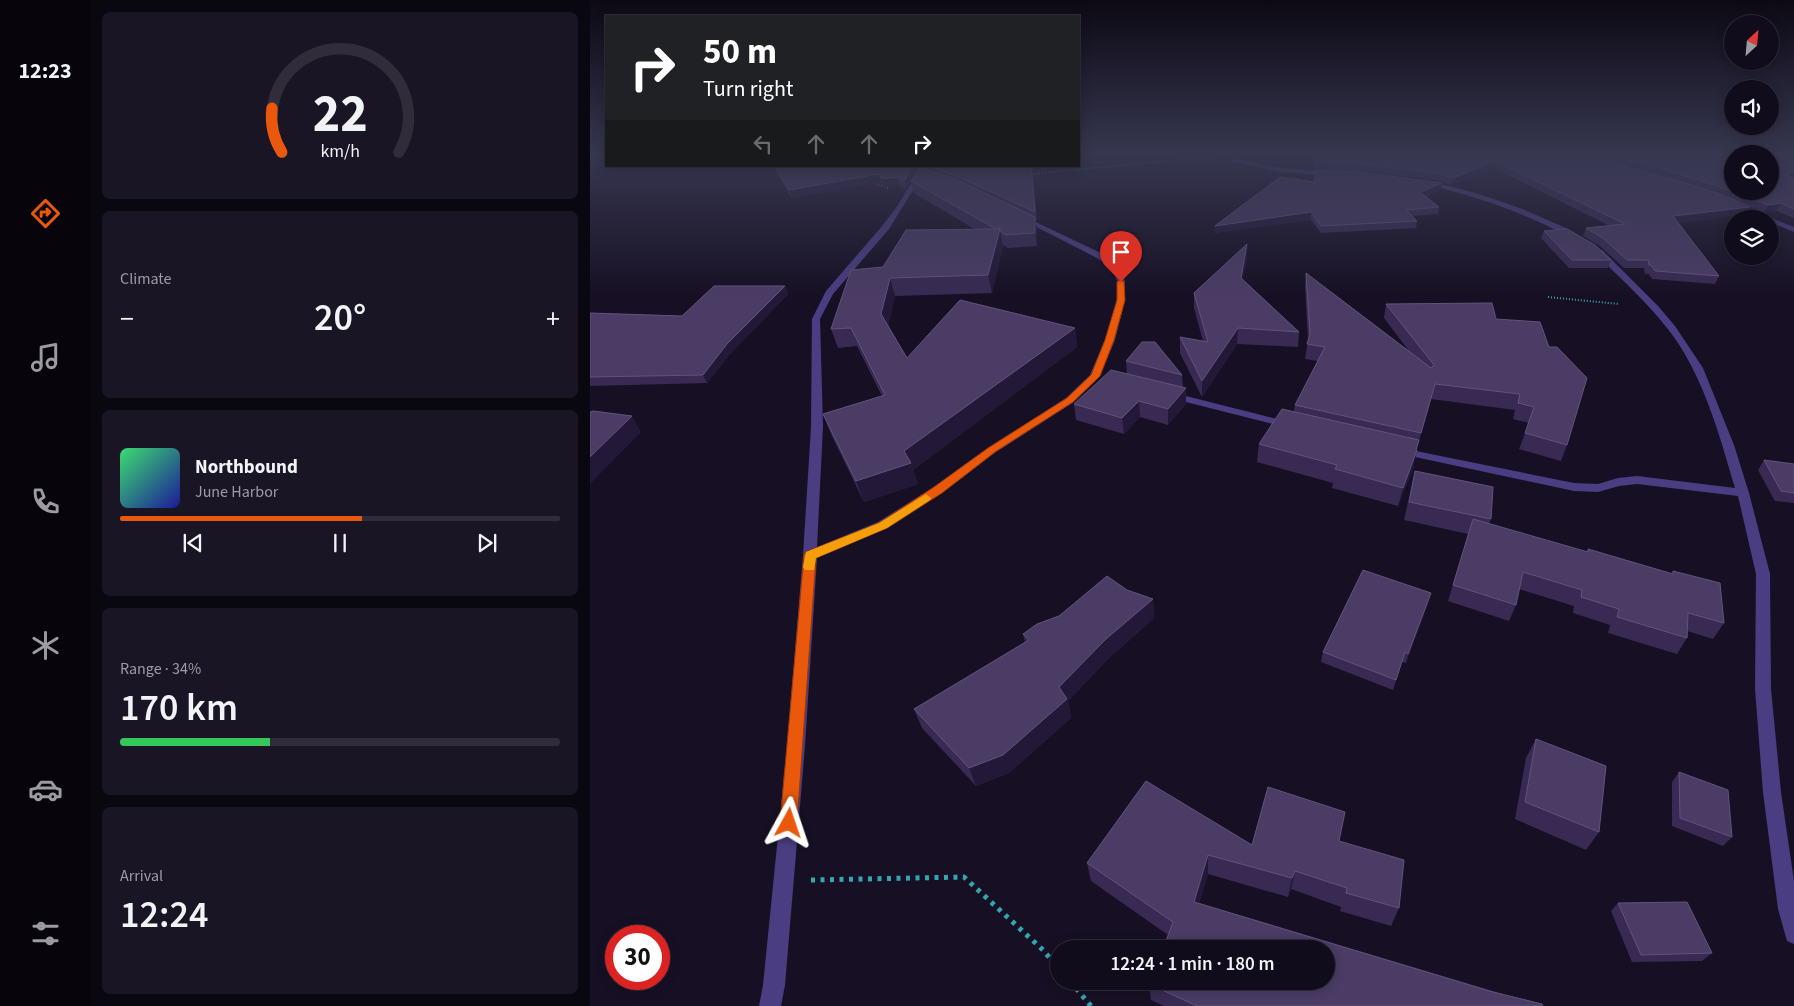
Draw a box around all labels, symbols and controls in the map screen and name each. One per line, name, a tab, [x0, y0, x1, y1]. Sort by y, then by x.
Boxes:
north arrow	[1724, 15, 1779, 70]
map controls	[1724, 15, 1779, 265]
text: 50 m	[703, 27, 777, 77]
icon: right	[620, 35, 685, 100]
text: 12:23	[18, 55, 72, 87]
text: Turn right	[703, 73, 793, 105]
text: 22	[313, 78, 367, 152]
button: sound	[1724, 80, 1779, 135]
icon: left	[749, 130, 777, 158]
icon: ahead	[802, 130, 830, 158]
icon: ahead	[855, 130, 883, 158]
icon: right	[908, 130, 936, 158]
text: km/h	[320, 139, 360, 164]
button: search	[1724, 145, 1779, 200]
icon: directions	[28, 196, 63, 231]
button: layers	[1724, 210, 1779, 265]
pin	[1100, 231, 1142, 282]
icon: arrive	[1107, 238, 1135, 266]
text: Climate	[120, 268, 171, 290]
text: 20°	[314, 291, 366, 345]
text: −	[120, 299, 134, 339]
text: +	[546, 299, 560, 339]
icon: music	[28, 340, 63, 375]
text: Northbound	[195, 454, 298, 481]
text: June Harbor	[195, 481, 278, 503]
icon: phone	[28, 484, 63, 519]
icon: previous	[179, 529, 207, 557]
icon: pause	[326, 529, 354, 557]
icon: next	[473, 529, 501, 557]
icon: climate	[28, 628, 63, 663]
text: Range · 34%	[120, 658, 201, 680]
text: 170 km	[120, 681, 238, 735]
icon: car	[28, 772, 63, 807]
position arrow	[762, 796, 814, 848]
text: Arrival	[120, 865, 163, 887]
text: 12:24	[120, 888, 208, 942]
icon: filters	[28, 916, 63, 951]
speed limit sign: 30	[605, 925, 670, 990]
text: 12:24 · 1 min · 180 m	[1110, 951, 1275, 978]

